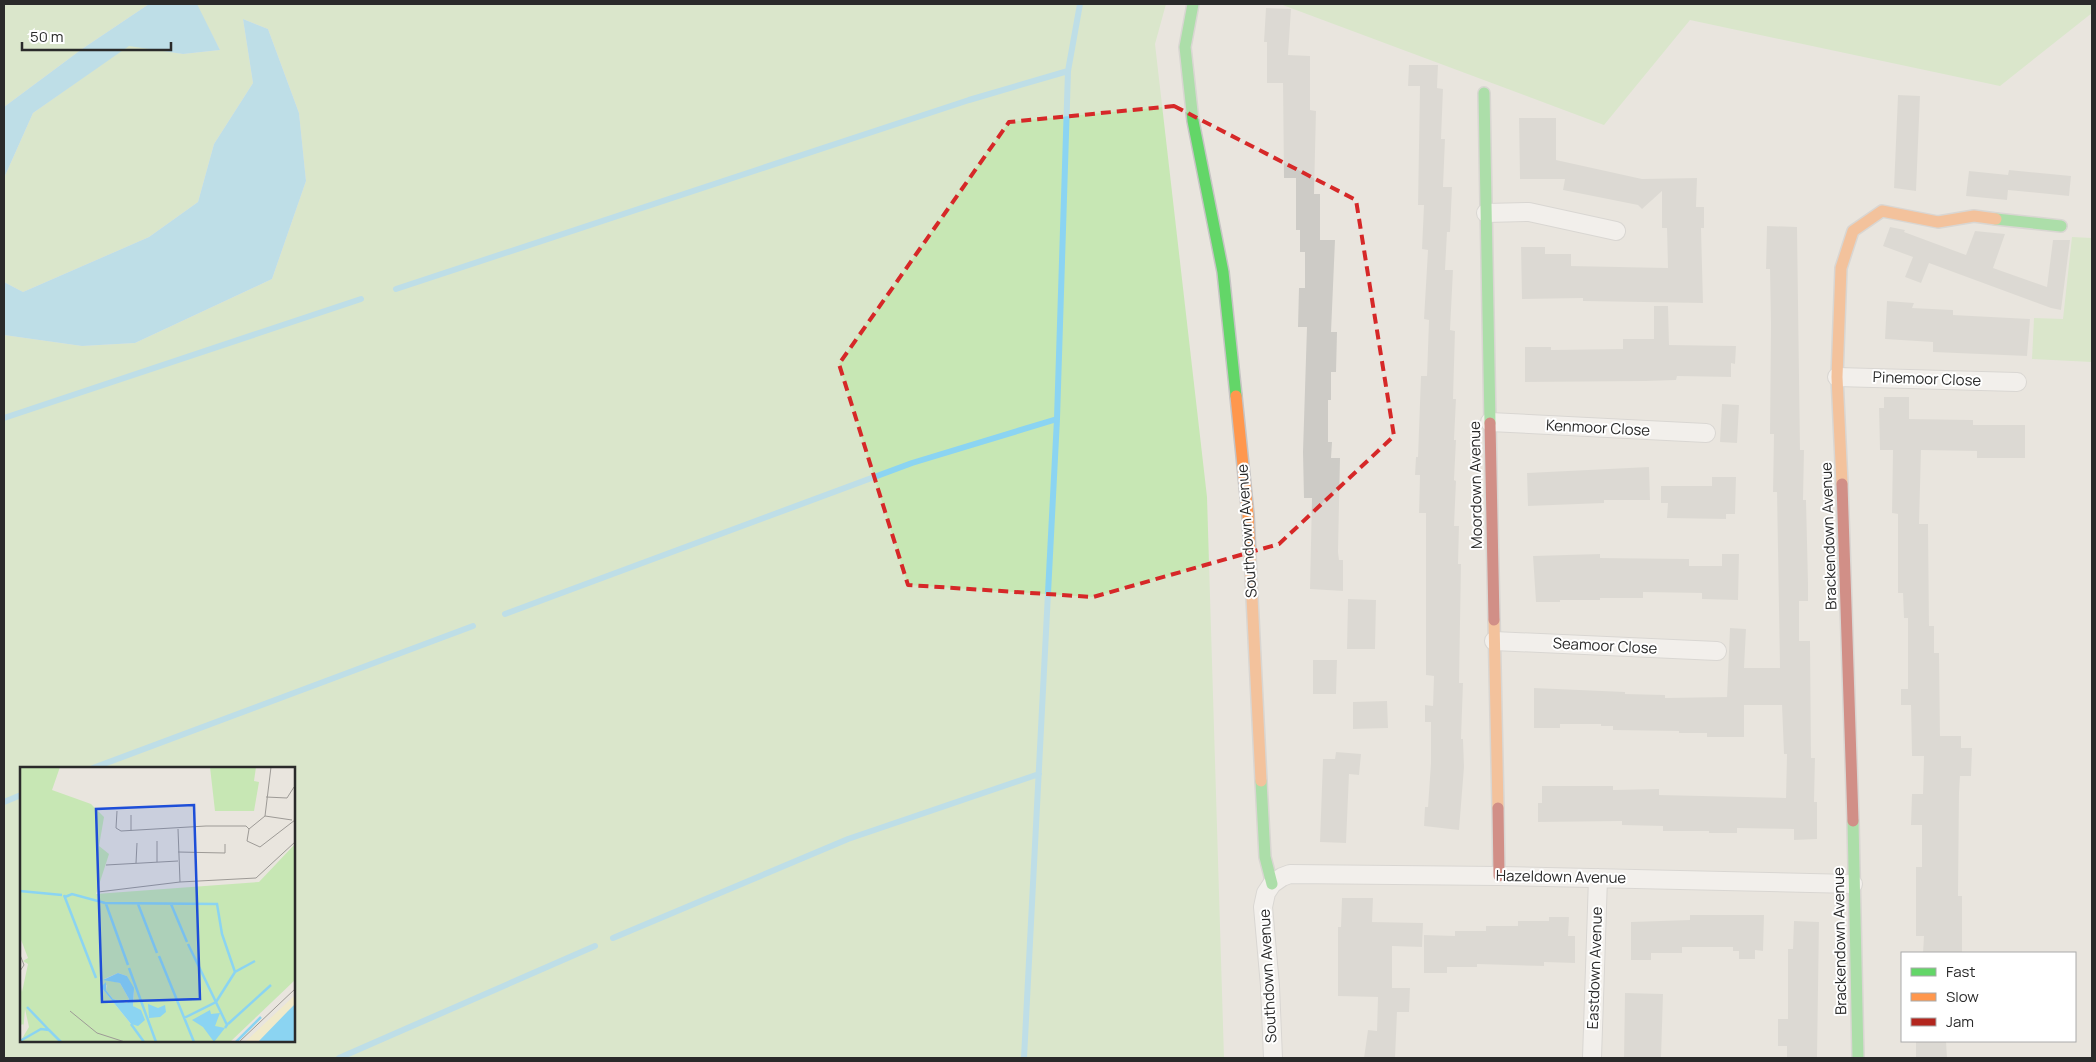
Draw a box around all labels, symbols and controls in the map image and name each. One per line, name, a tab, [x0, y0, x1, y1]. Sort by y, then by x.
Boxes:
scale bar	[22, 20, 171, 52]
text: 50 m	[30, 26, 64, 47]
street label: Pinemoor Close	[1872, 366, 1982, 391]
street label: Kenmoor Close	[1545, 414, 1651, 441]
street label: Moordown Avenue	[1464, 421, 1487, 549]
street label: Brackendown Avenue	[1815, 462, 1842, 610]
street label: Southdown Avenue	[1231, 463, 1262, 599]
street label: Seamoor Close	[1552, 632, 1658, 659]
inset map	[20, 767, 295, 1042]
street label: Hazeldown Avenue	[1496, 865, 1627, 888]
street label: Brackendown Avenue	[1828, 867, 1851, 1015]
street label: Eastdown Avenue	[1582, 906, 1607, 1030]
street label: Southdown Avenue	[1253, 908, 1281, 1044]
legend	[1901, 952, 2076, 1042]
text: Fast	[1946, 961, 1975, 982]
text: Slow	[1946, 986, 1979, 1007]
text: Jam	[1946, 1011, 1974, 1032]

